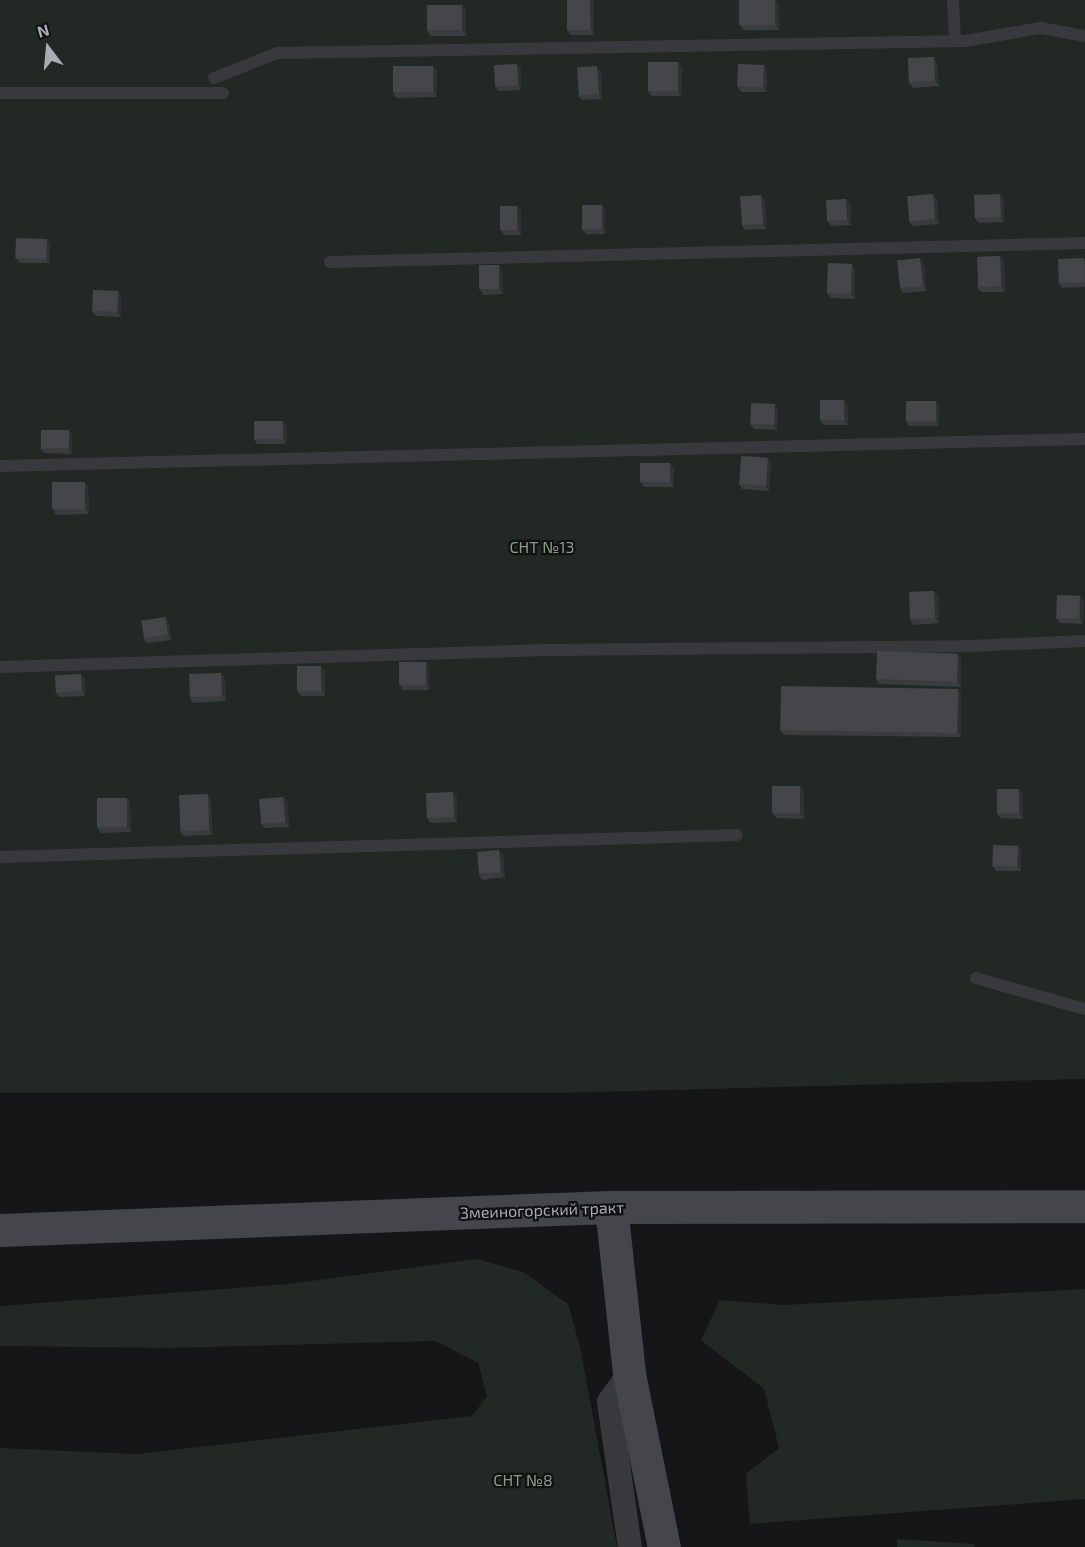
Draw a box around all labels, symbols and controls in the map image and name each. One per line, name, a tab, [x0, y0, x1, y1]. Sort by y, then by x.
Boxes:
north arrow	[18, 18, 78, 78]
text: N	[35, 19, 51, 41]
park label: СНТ №13	[509, 537, 575, 557]
street label: Змеиногорский тракт	[460, 1198, 624, 1222]
park label: СНТ №8	[493, 1470, 553, 1490]

